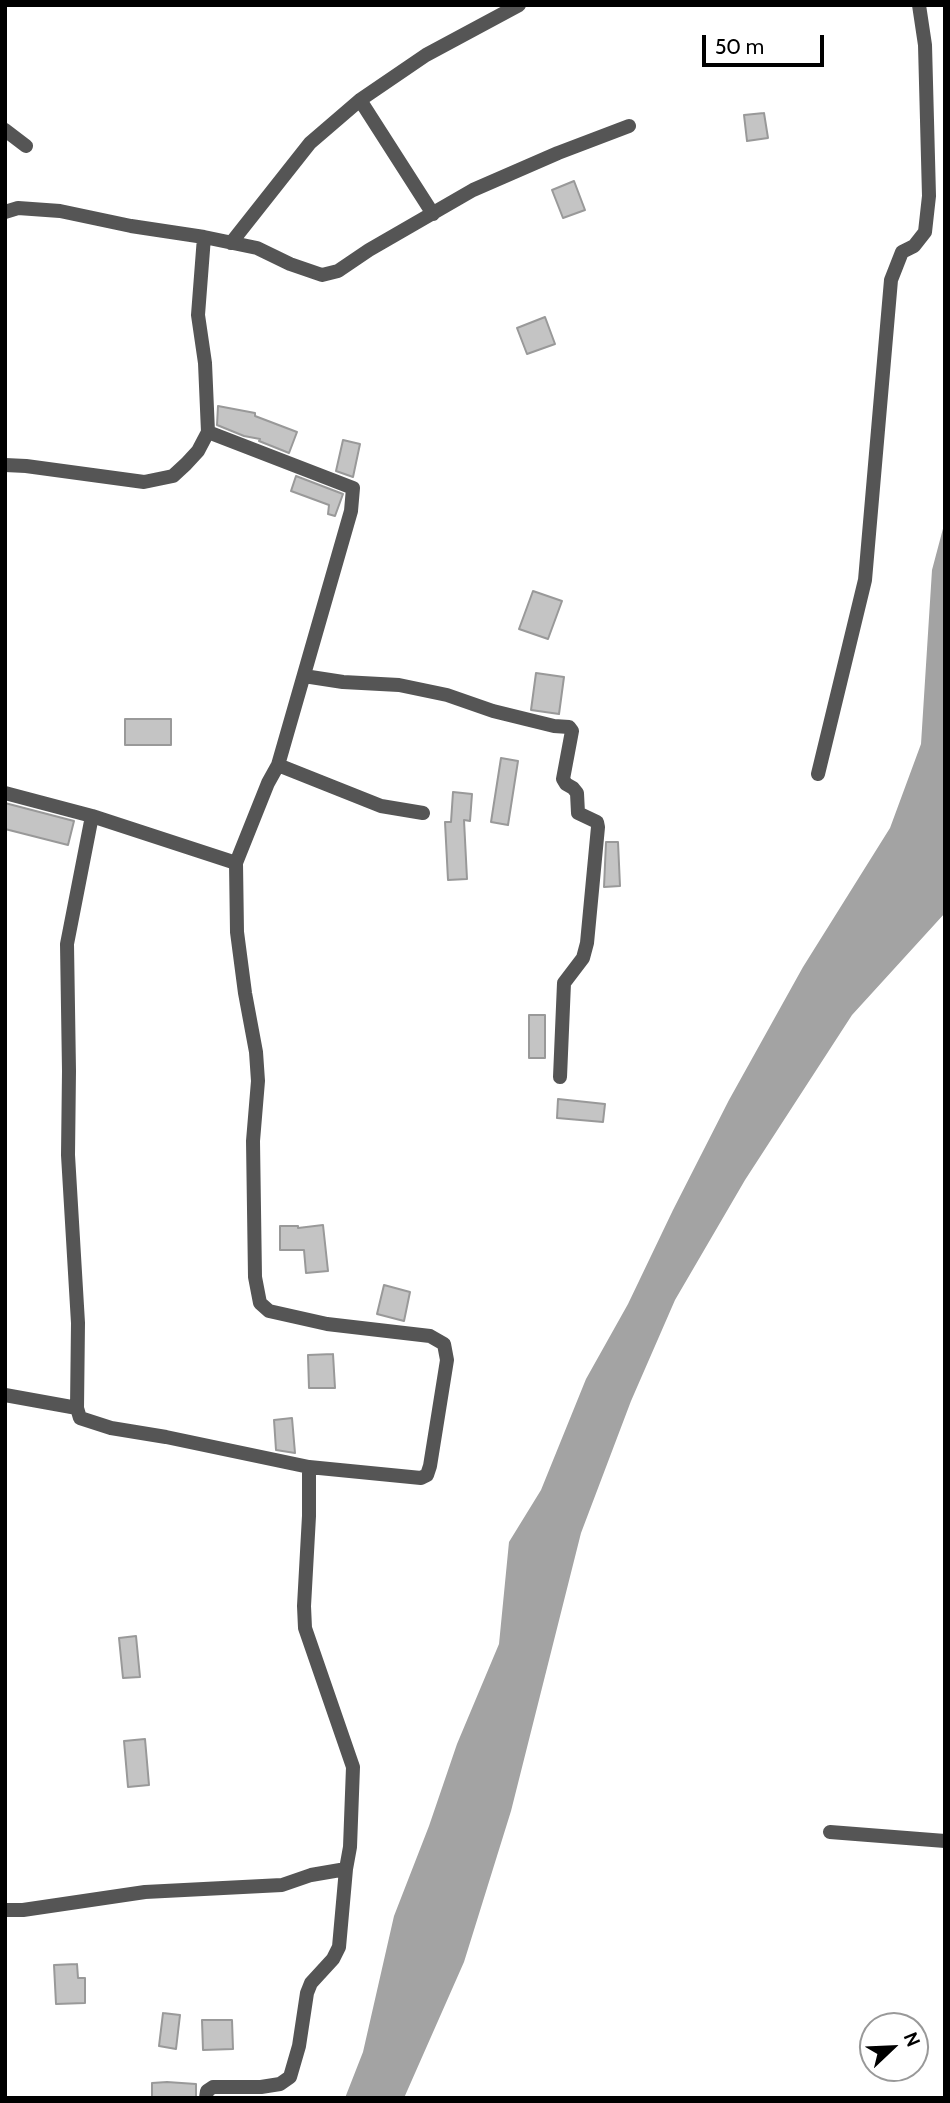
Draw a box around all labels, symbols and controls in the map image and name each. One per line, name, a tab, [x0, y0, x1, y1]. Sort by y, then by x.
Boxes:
scale bar	[705, 21, 828, 65]
text: 50 m	[715, 34, 764, 59]
north arrow	[859, 2012, 929, 2082]
text: N	[899, 2029, 925, 2050]

